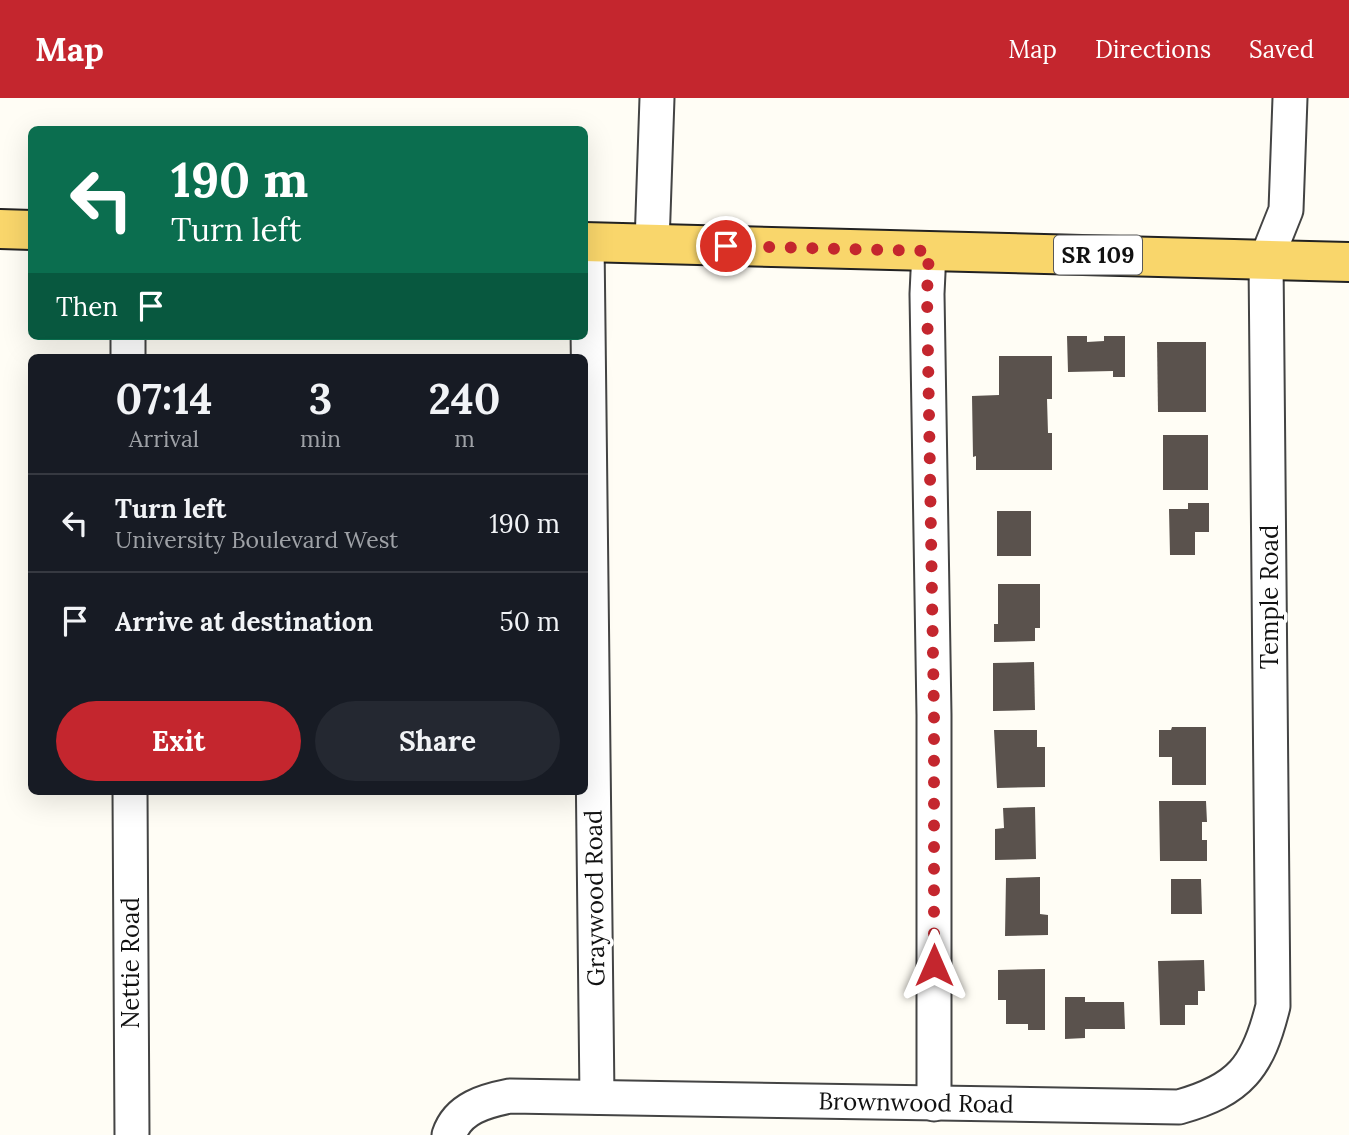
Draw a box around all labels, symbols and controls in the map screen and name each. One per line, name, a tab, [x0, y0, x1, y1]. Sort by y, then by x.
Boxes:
text: Map	[35, 28, 104, 70]
text: Map	[1008, 34, 1057, 65]
text: Directions	[1095, 34, 1211, 65]
text: Saved	[1249, 34, 1314, 65]
text: 190 m	[171, 148, 308, 210]
icon: left	[56, 154, 147, 245]
text: Turn left	[171, 209, 301, 250]
pin	[696, 216, 756, 276]
icon: arrive	[707, 227, 745, 265]
road number: SR 109	[1054, 236, 1142, 274]
icon: arrive	[132, 287, 170, 325]
text: Then	[56, 290, 118, 323]
text: 07:14	[115, 372, 212, 426]
text: 3	[309, 372, 332, 426]
text: 240	[428, 372, 500, 426]
text: Arrival	[129, 424, 199, 453]
text: min	[300, 424, 341, 453]
text: m	[454, 424, 475, 453]
text: Turn left	[115, 492, 226, 525]
icon: left	[56, 504, 94, 542]
text: 190 m	[489, 507, 560, 540]
text: University Boulevard West	[115, 525, 398, 554]
street label: Temple Road	[1254, 525, 1285, 669]
icon: arrive	[56, 602, 94, 640]
text: Arrive at destination	[115, 605, 373, 638]
text: 50 m	[500, 605, 560, 638]
button: Exit	[56, 701, 301, 781]
button: Share	[315, 701, 560, 781]
street label: Graywood Road	[577, 809, 612, 987]
street label: Nettie Road	[115, 897, 146, 1029]
position arrow	[897, 928, 971, 1002]
street label: Brownwood Road	[818, 1085, 1014, 1120]

